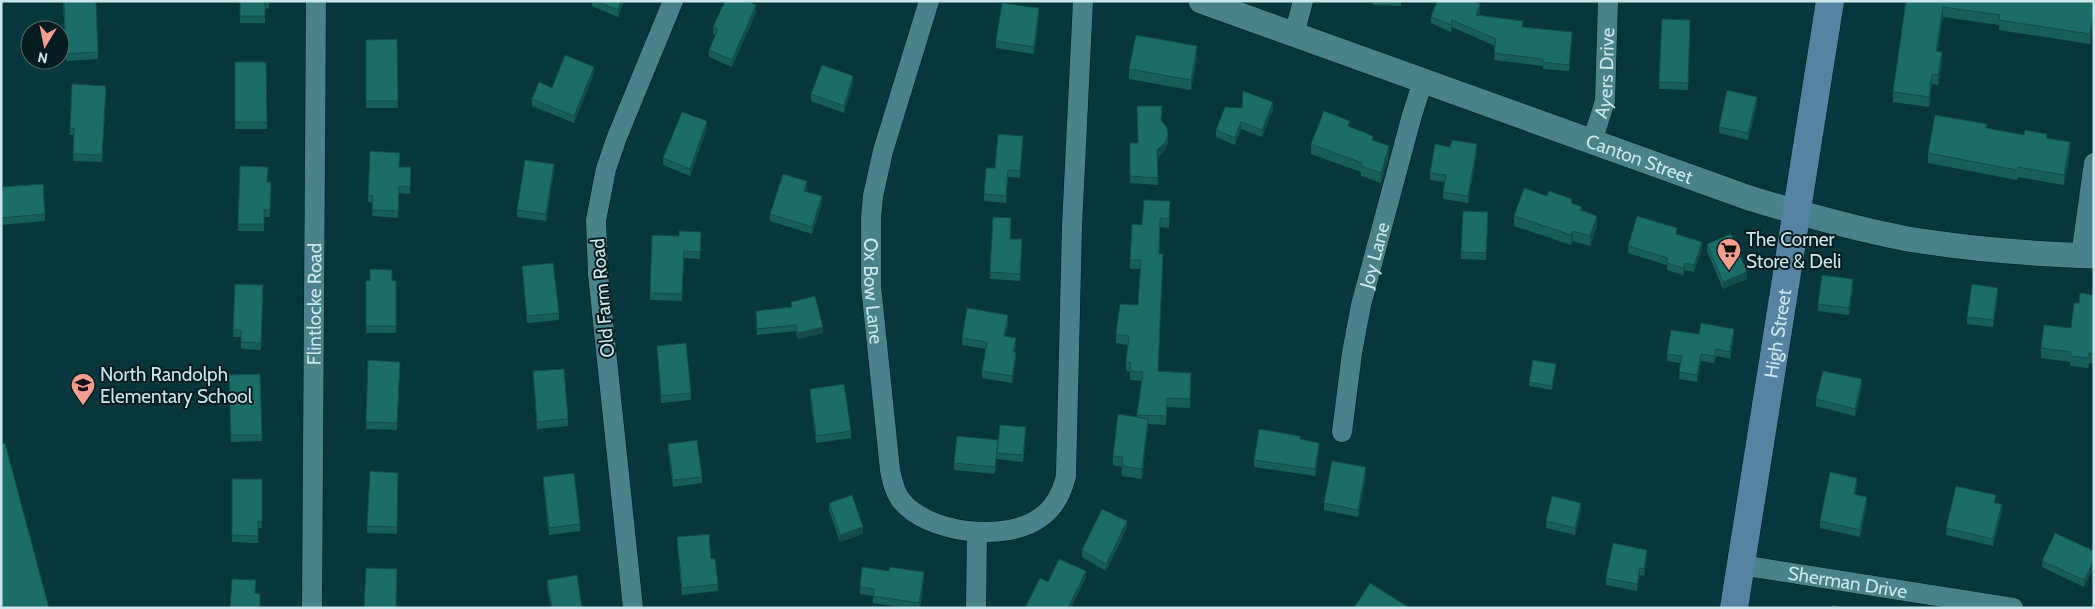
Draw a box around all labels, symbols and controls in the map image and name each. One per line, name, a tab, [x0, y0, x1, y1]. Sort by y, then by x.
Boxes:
north arrow	[20, 20, 70, 70]
street label: Ayers Drive	[1589, 27, 1619, 121]
text: N	[36, 48, 49, 68]
street label: Canton Street	[1583, 129, 1696, 189]
street label: Joy Lane	[1355, 219, 1395, 292]
place label: The Corner Store & Deli	[1746, 228, 1841, 273]
street label: Old Farm Road	[586, 237, 619, 359]
supermarket icon: The Corner Store & Deli	[1716, 237, 1742, 271]
street label: Ox Bow Lane	[859, 238, 888, 345]
street label: Flintlocke Road	[303, 243, 326, 365]
street label: High Street	[1760, 287, 1796, 380]
place label: North Randolph Elementary School	[100, 363, 253, 408]
school or university icon: North Randolph Elementary School	[70, 372, 96, 406]
street label: Sherman Drive	[1786, 562, 1909, 603]

